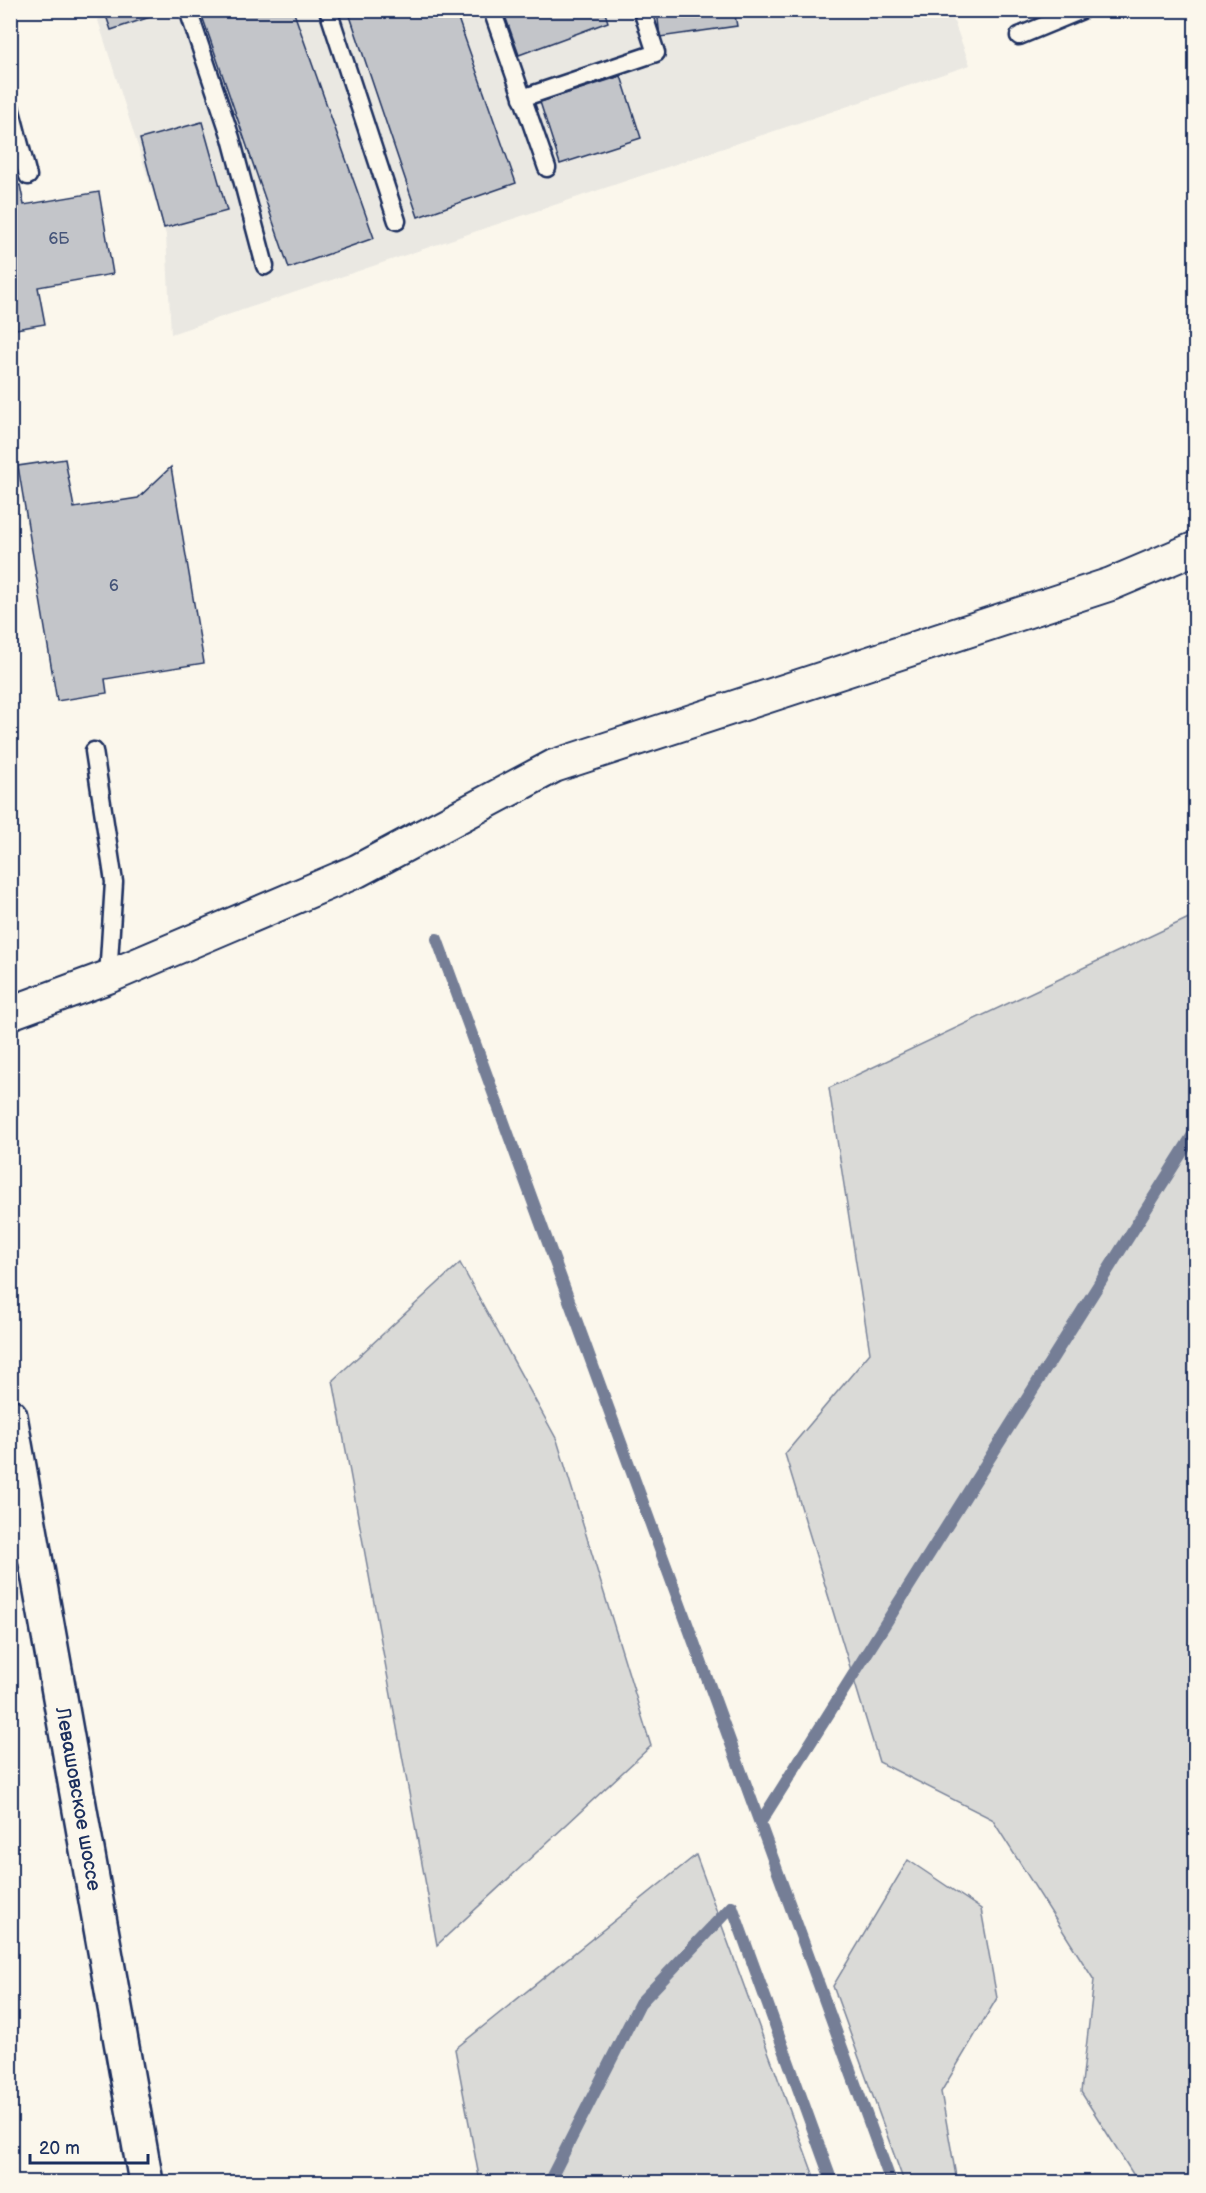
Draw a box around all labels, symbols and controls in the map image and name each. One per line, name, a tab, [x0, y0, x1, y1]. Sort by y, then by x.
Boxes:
house number: 6Б	[49, 230, 70, 249]
house number: 6	[109, 577, 119, 596]
street label: Левашовское шоссе	[50, 1704, 106, 1893]
scale bar	[30, 2127, 148, 2165]
text: 20 m	[39, 2138, 80, 2159]

